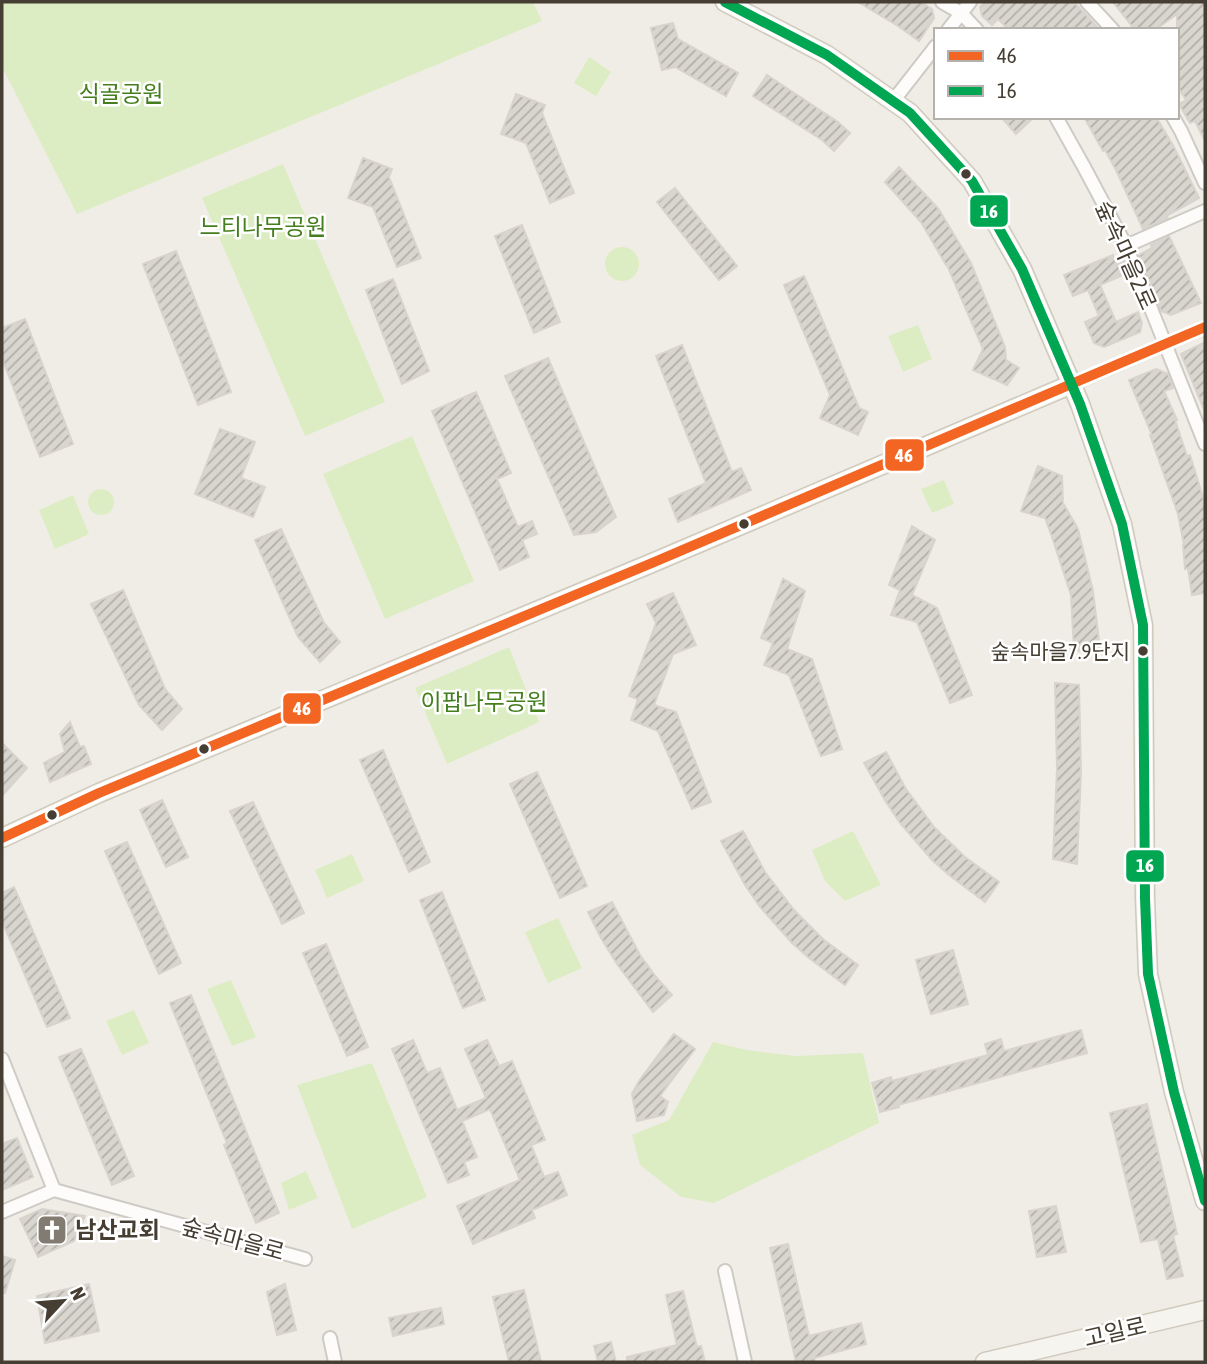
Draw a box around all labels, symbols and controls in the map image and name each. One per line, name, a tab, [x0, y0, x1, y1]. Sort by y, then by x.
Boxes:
legend	[934, 28, 1179, 119]
text: 46	[997, 43, 1017, 67]
text: 16	[997, 78, 1017, 102]
park label: 식골공원	[79, 81, 163, 107]
unlabelled marker	[959, 167, 973, 181]
line badge: 16	[969, 194, 1009, 228]
street label: 숲속마을2로	[1090, 196, 1162, 314]
text: 16	[980, 200, 998, 222]
park label: 느티나무공원	[200, 214, 326, 240]
line badge: 46	[884, 438, 925, 472]
text: 46	[894, 444, 913, 466]
unlabelled marker	[737, 517, 751, 531]
place label: 숲속마을7.9단지	[991, 639, 1130, 663]
marker: 숲속마을7.9단지	[1136, 644, 1150, 658]
park label: 이팝나무공원	[421, 689, 547, 715]
line badge: 46	[282, 692, 322, 725]
text: 46	[292, 697, 311, 719]
unlabelled marker	[197, 742, 211, 756]
unlabelled marker	[45, 808, 59, 822]
line badge: 16	[1125, 849, 1165, 883]
text: 16	[1136, 854, 1154, 876]
church icon: 남산교회	[35, 1213, 69, 1247]
street label: 숲속마을로	[179, 1213, 287, 1265]
place label: 남산교회	[75, 1217, 160, 1243]
north arrow	[28, 1266, 98, 1336]
text: N	[66, 1284, 91, 1303]
street label: 고일로	[1081, 1312, 1149, 1352]

